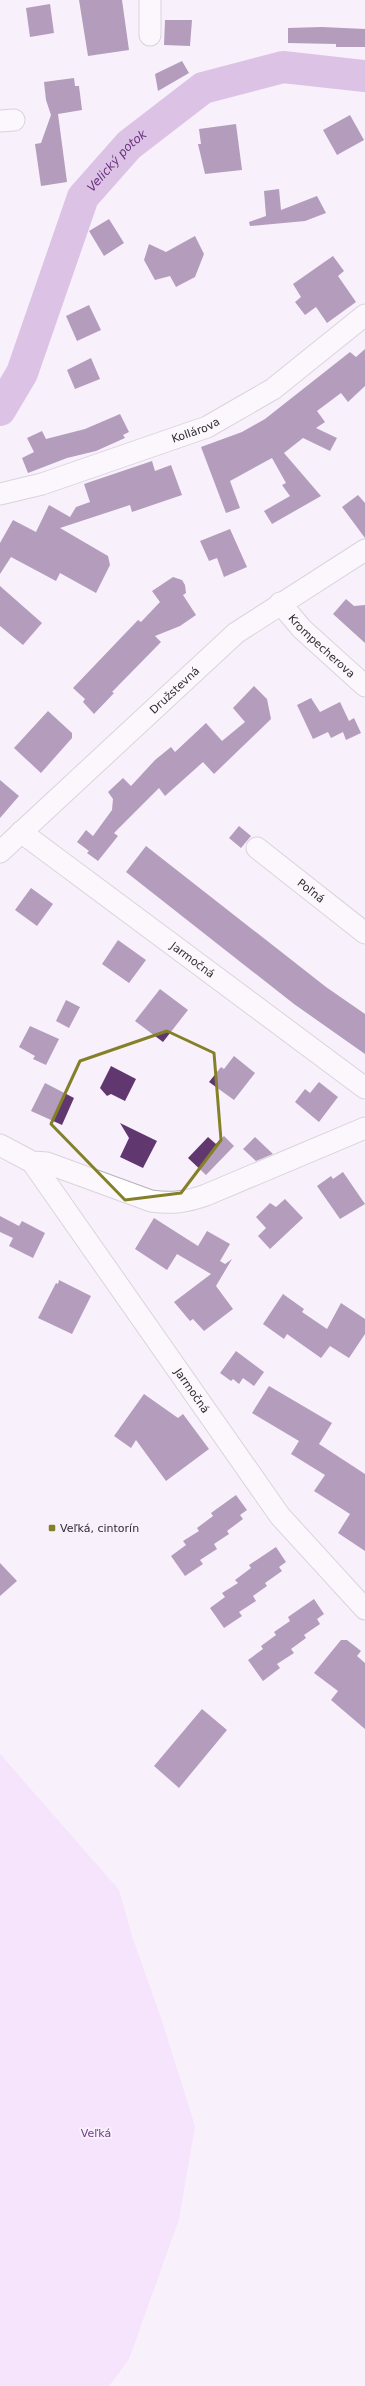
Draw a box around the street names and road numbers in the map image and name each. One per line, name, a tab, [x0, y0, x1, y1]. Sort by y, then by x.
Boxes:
street label: Kollárova	[170, 415, 222, 445]
street label: Krompecherova	[286, 611, 358, 680]
street label: Družstevná	[147, 664, 202, 716]
street label: Poľná	[295, 876, 327, 905]
street label: Jarmočná	[167, 939, 217, 980]
street label: Jarmočná	[171, 1365, 212, 1415]

